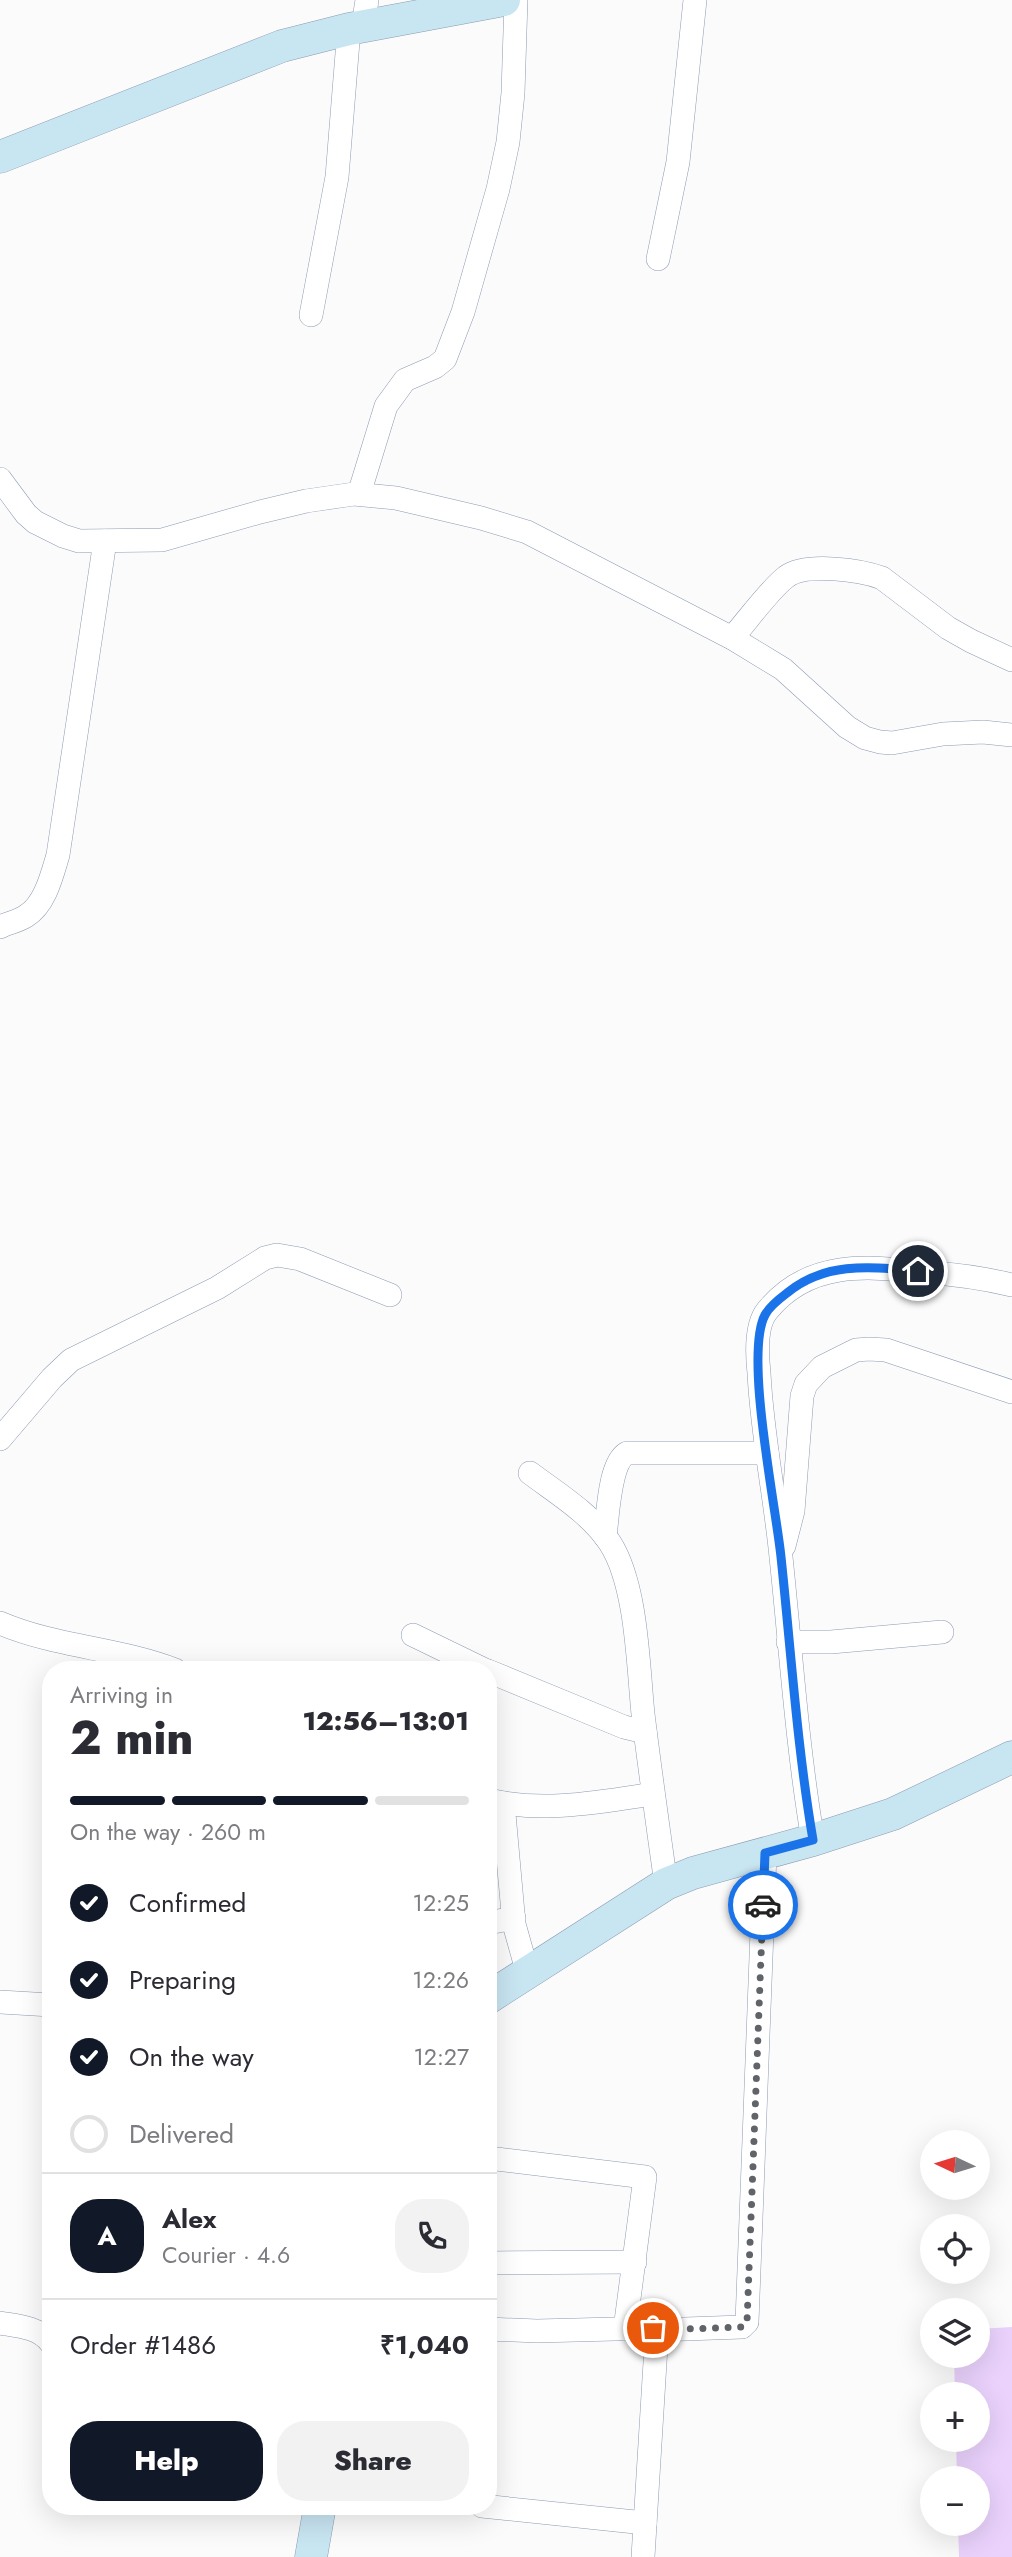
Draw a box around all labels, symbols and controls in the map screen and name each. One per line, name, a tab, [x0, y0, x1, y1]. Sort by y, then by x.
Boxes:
pin	[888, 1241, 948, 1301]
icon: home	[899, 1252, 937, 1290]
text: Arriving in	[70, 1678, 173, 1712]
text: 12:56–13:01	[302, 1702, 469, 1740]
text: 2 min	[70, 1705, 194, 1771]
text: On the way · 260 m	[70, 1815, 266, 1849]
courier	[728, 1870, 798, 1940]
icon: check	[70, 1884, 108, 1922]
text: Confirmed	[129, 1884, 246, 1922]
text: 12:25	[413, 1886, 469, 1920]
icon: car	[744, 1886, 782, 1924]
icon: check	[70, 1961, 108, 1999]
text: Preparing	[129, 1961, 236, 1999]
text: 12:26	[412, 1963, 469, 1997]
icon: check	[70, 2038, 108, 2076]
text: On the way	[129, 2038, 254, 2076]
text: 12:27	[414, 2040, 469, 2074]
text: Delivered	[129, 2115, 234, 2153]
north arrow	[920, 2130, 990, 2200]
map controls	[920, 2130, 990, 2536]
button: phone	[395, 2199, 469, 2273]
text: Alex	[162, 2200, 216, 2238]
button: locate	[920, 2214, 990, 2284]
text: A	[97, 2217, 117, 2255]
text: Courier · 4.6	[162, 2238, 290, 2272]
pin	[623, 2298, 683, 2358]
button: layers	[920, 2298, 990, 2368]
icon: bag	[634, 2309, 672, 2347]
text: Order #1486	[70, 2326, 216, 2364]
text: ₹1,040	[380, 2326, 469, 2364]
button: +	[920, 2382, 990, 2452]
button: Help	[70, 2421, 263, 2501]
button: Share	[277, 2421, 469, 2501]
button: −	[920, 2466, 990, 2536]

